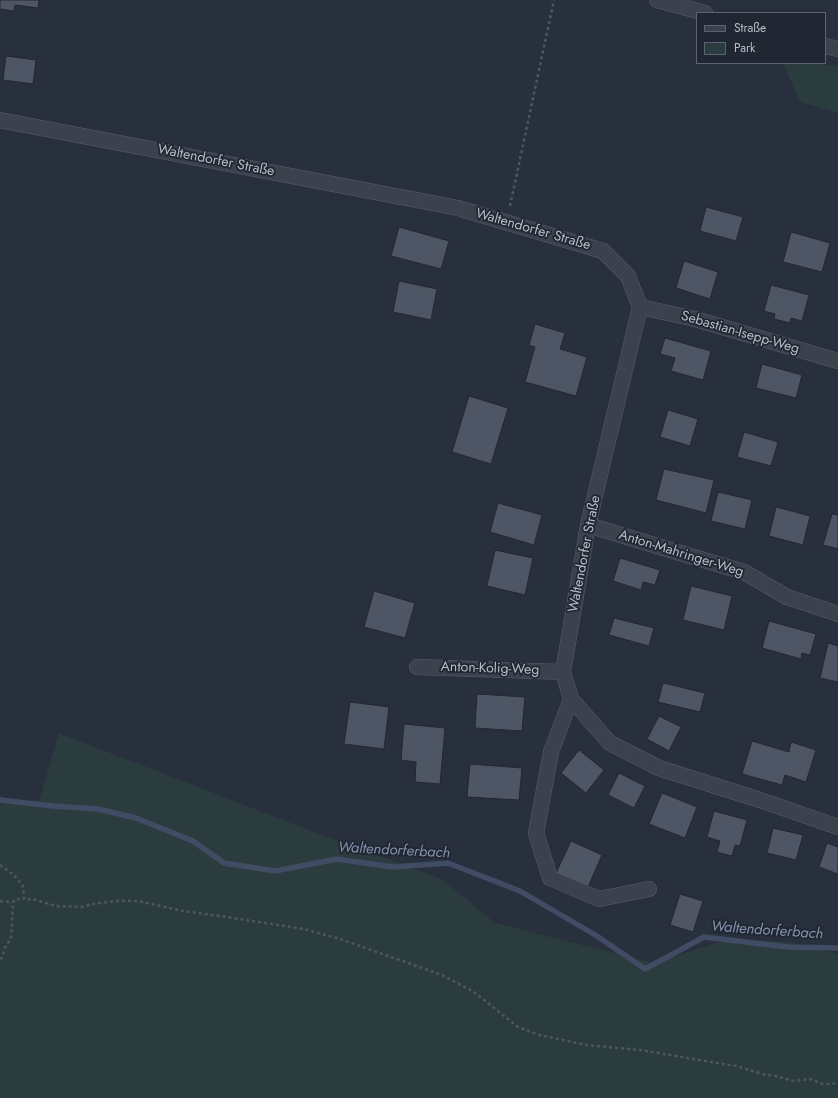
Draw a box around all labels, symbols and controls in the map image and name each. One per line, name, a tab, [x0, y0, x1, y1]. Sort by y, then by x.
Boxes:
legend	[696, 12, 826, 64]
text: Straße	[734, 19, 766, 37]
text: Park	[734, 39, 755, 57]
street label: Waltendorfer Straße	[156, 141, 276, 181]
street label: Waltendorfer Straße	[474, 206, 592, 254]
street label: Sebastian-Isepp-Weg	[679, 308, 801, 358]
street label: Waltendorfer Straße	[565, 494, 605, 614]
street label: Anton-Mahringer-Weg	[616, 527, 746, 581]
street label: Anton-Kolig-Weg	[440, 659, 540, 679]
water label: Waltendorferbach	[337, 839, 451, 863]
water label: Waltendorferbach	[710, 918, 824, 944]

